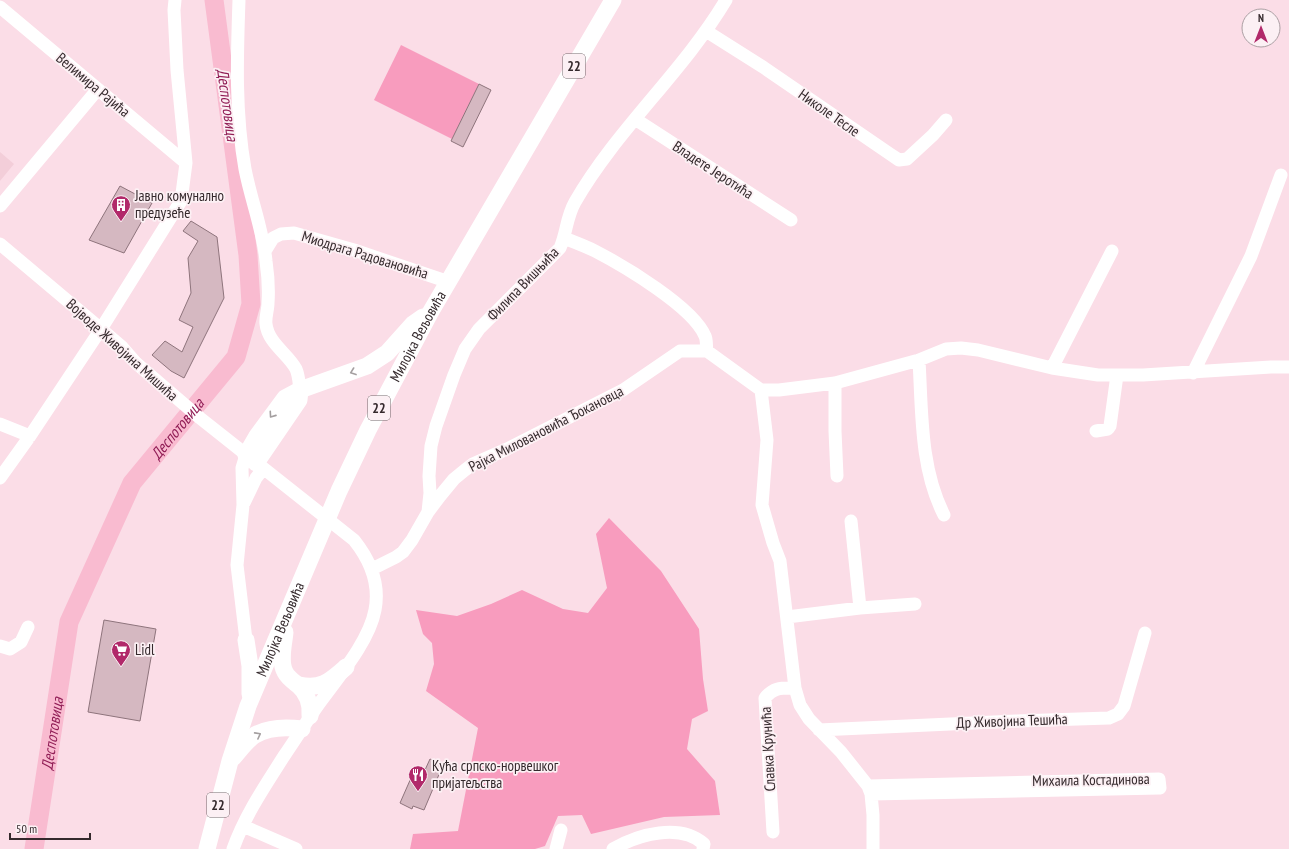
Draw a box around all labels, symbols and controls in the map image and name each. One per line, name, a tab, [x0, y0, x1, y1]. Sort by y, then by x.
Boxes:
north arrow	[1241, 8, 1281, 48]
text: N	[1258, 11, 1264, 25]
street label: Велимира Рајића	[52, 48, 134, 121]
road number: 22	[563, 54, 585, 78]
water label: Деспотовица	[213, 66, 243, 144]
street label: Николе Тесле	[795, 85, 864, 141]
street label: Владете Јеротића	[669, 136, 757, 203]
place label: Јавно комунално предузеће	[134, 186, 224, 222]
building icon: Јавно комунално предузеће	[110, 194, 132, 222]
street label: Миодрага Радовановића	[300, 226, 431, 283]
street label: Филипа Вишњића	[483, 243, 563, 325]
street label: Милојка Вељовића	[385, 287, 450, 385]
street label: Војводе Живојина Мишића	[62, 294, 182, 405]
one-way arrow	[350, 367, 357, 375]
street label: Рајка Миловановића Ђокановца	[465, 381, 626, 476]
water label: Деспотовица	[145, 393, 209, 464]
road number: 22	[368, 396, 390, 420]
one-way arrow	[269, 411, 277, 418]
street label: Милојка Вељовића	[252, 579, 308, 679]
supermarket icon: Lidl	[110, 639, 132, 667]
place label: Lidl	[135, 640, 155, 659]
water label: Деспотовица	[36, 694, 68, 772]
street label: Славка Крунића	[756, 706, 779, 792]
street label: Др Живојина Тешића	[956, 709, 1068, 732]
one-way arrow	[254, 732, 261, 739]
place label: Кућа српско-норвешког пријатељства	[432, 756, 559, 792]
restaurant icon: Кућа српско-норвешког пријатељства	[407, 764, 429, 792]
street label: Михаила Костадинова	[1032, 769, 1150, 790]
road number: 22	[207, 793, 229, 817]
scale bar	[10, 815, 90, 841]
text: 50 m	[16, 821, 37, 836]

